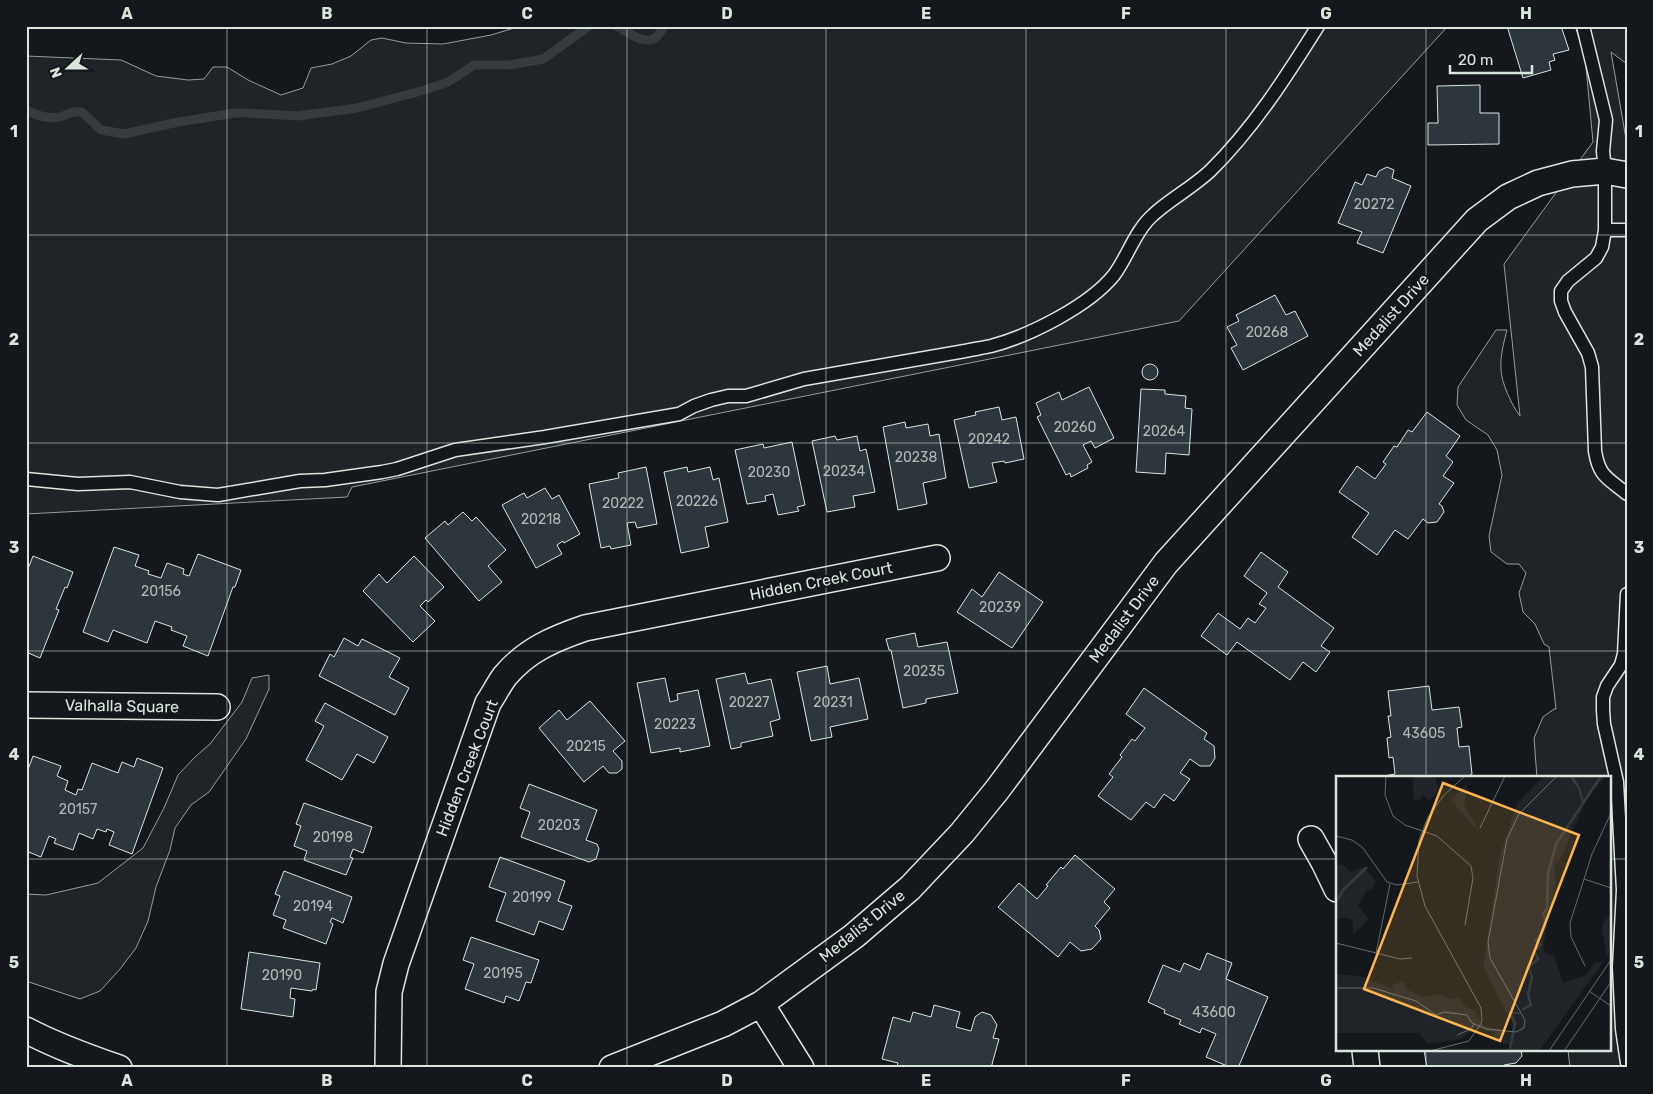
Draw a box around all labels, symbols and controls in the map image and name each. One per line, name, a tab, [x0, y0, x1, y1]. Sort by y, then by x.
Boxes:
text: A	[121, 4, 133, 23]
text: B	[321, 4, 333, 23]
text: C	[521, 4, 533, 23]
text: D	[721, 4, 733, 23]
text: E	[921, 4, 931, 23]
text: F	[1121, 4, 1131, 23]
text: G	[1320, 4, 1332, 23]
text: H	[1520, 4, 1532, 23]
north arrow	[42, 42, 92, 92]
scale bar	[1450, 42, 1533, 74]
text: 20 m	[1458, 51, 1493, 69]
text: N	[47, 65, 66, 80]
text: 1	[10, 122, 18, 141]
text: 1	[1635, 122, 1643, 141]
house number: 20272	[1354, 196, 1394, 213]
street label: Medalist Drive	[1349, 270, 1433, 360]
house number: 20268	[1246, 324, 1288, 341]
text: 2	[9, 330, 19, 349]
text: 2	[1634, 330, 1644, 349]
house number: 20260	[1054, 419, 1096, 436]
house number: 20264	[1143, 423, 1186, 440]
house number: 20242	[968, 431, 1010, 448]
house number: 20238	[895, 449, 937, 466]
house number: 20234	[823, 463, 866, 480]
house number: 20230	[748, 464, 790, 481]
house number: 20226	[676, 493, 718, 510]
house number: 20222	[602, 495, 644, 512]
house number: 20218	[521, 511, 561, 528]
text: 3	[9, 538, 19, 557]
text: 3	[1634, 538, 1644, 557]
street label: Hidden Creek Court	[748, 558, 894, 604]
street label: Medalist Drive	[1085, 571, 1163, 666]
house number: 20156	[141, 583, 181, 600]
house number: 20239	[979, 599, 1021, 616]
house number: 20235	[903, 663, 945, 680]
house number: 20227	[729, 694, 769, 711]
house number: 20231	[813, 694, 853, 711]
street label: Valhalla Square	[65, 696, 179, 716]
street label: Hidden Creek Court	[432, 697, 502, 839]
house number: 20223	[654, 716, 696, 733]
house number: 43605	[1403, 725, 1445, 742]
house number: 20215	[566, 738, 606, 755]
text: 4	[9, 745, 20, 764]
text: 4	[1634, 745, 1645, 764]
inset map	[1336, 776, 1610, 1052]
house number: 20157	[59, 801, 97, 818]
house number: 20203	[538, 817, 580, 834]
house number: 20198	[313, 829, 353, 846]
street label: Medalist Drive	[815, 886, 909, 966]
house number: 20199	[512, 889, 552, 906]
house number: 20194	[293, 898, 333, 915]
text: 5	[9, 953, 19, 972]
text: 5	[1634, 953, 1644, 972]
house number: 20195	[483, 965, 523, 982]
house number: 20190	[262, 967, 302, 984]
house number: 43600	[1192, 1004, 1236, 1021]
text: A	[121, 1071, 133, 1090]
text: B	[321, 1071, 333, 1090]
text: C	[521, 1071, 533, 1090]
text: D	[721, 1071, 733, 1090]
text: E	[921, 1071, 931, 1090]
text: F	[1121, 1071, 1131, 1090]
text: G	[1320, 1071, 1332, 1090]
text: H	[1520, 1071, 1532, 1090]

